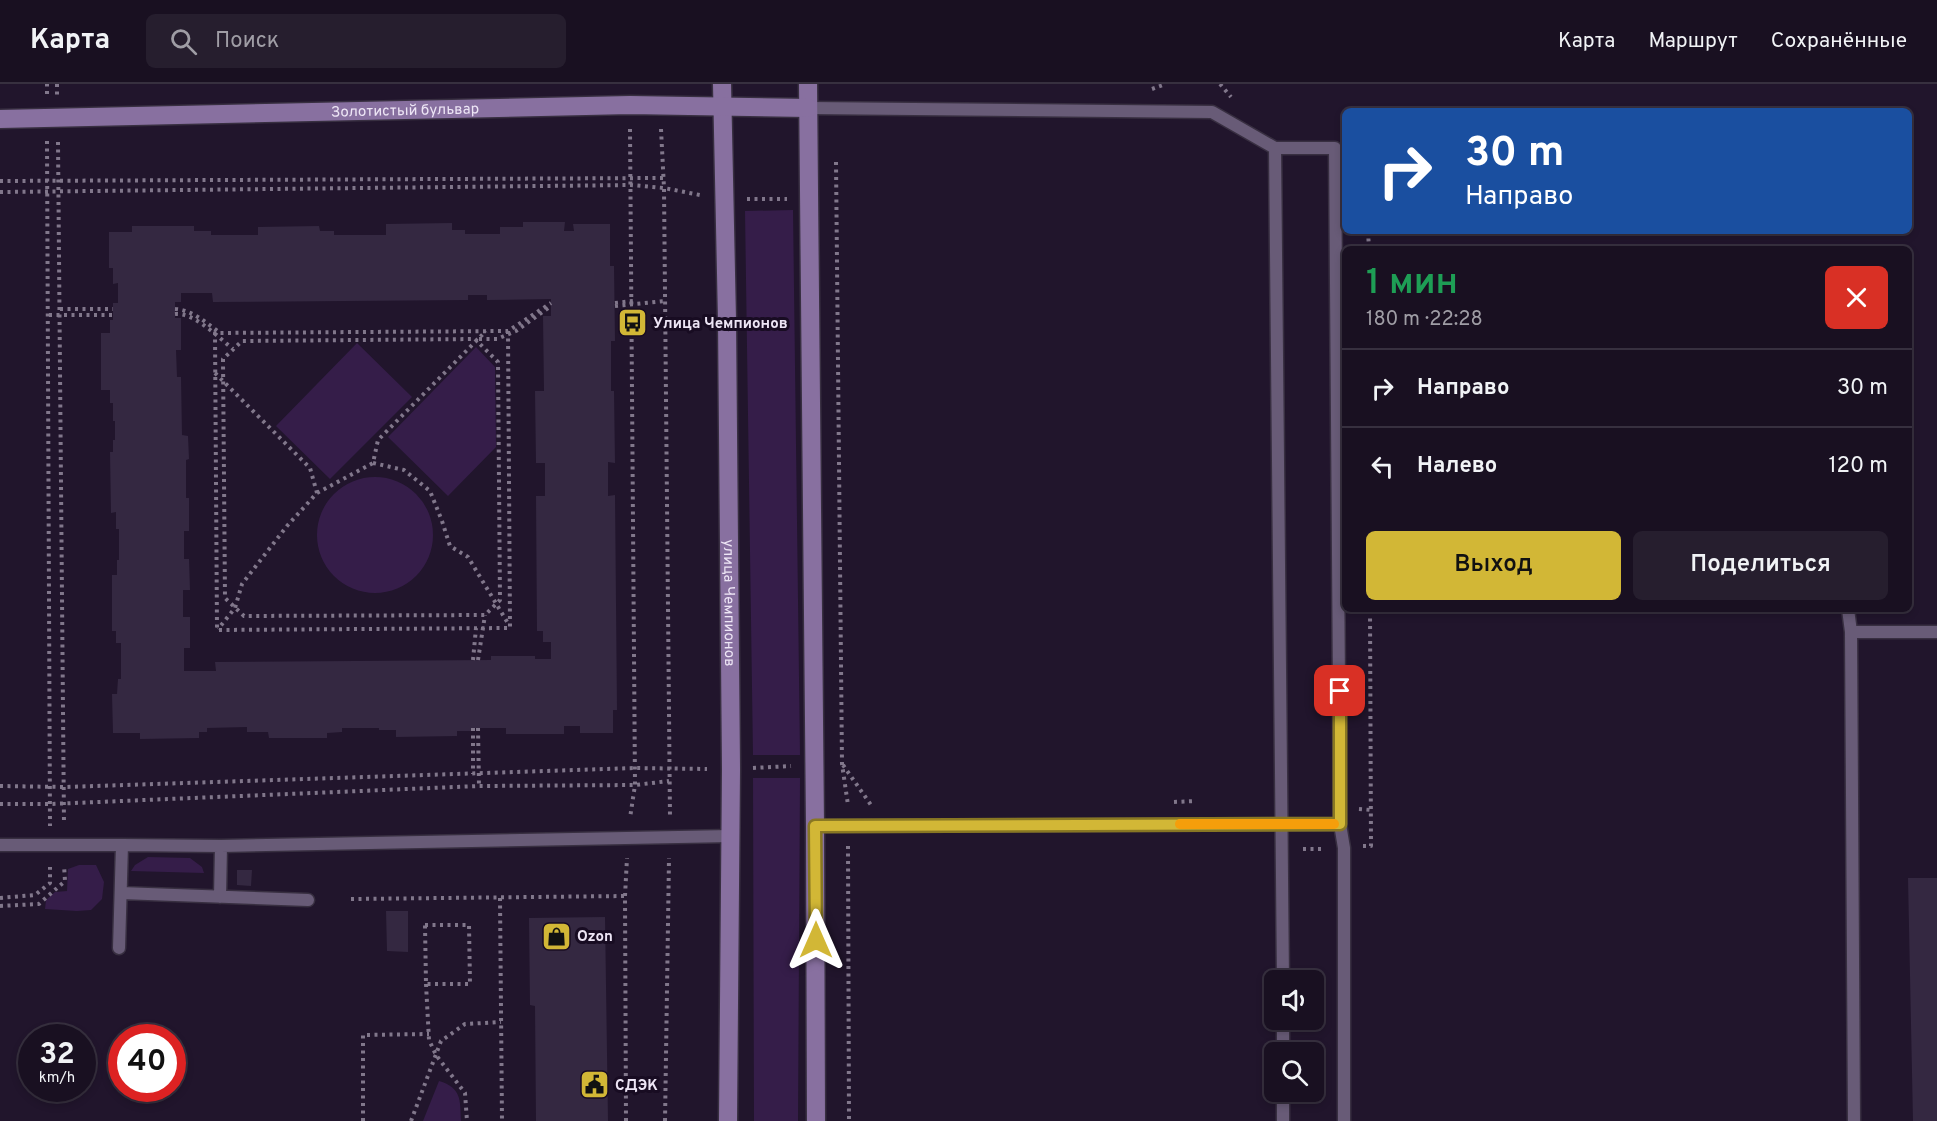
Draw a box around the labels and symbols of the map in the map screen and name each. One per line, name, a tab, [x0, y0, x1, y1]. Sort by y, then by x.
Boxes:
street label: Золотистый бульвар	[331, 100, 479, 123]
bus stop icon: Улица Чемпионов	[616, 307, 648, 339]
place label: Улица Чемпионов	[653, 315, 788, 334]
street label: улица Чемпионов	[718, 539, 738, 667]
pin	[1314, 665, 1365, 716]
position arrow	[784, 908, 848, 972]
shop icon: Ozon	[540, 920, 572, 952]
place label: Ozon	[577, 928, 613, 947]
speed limit sign: 40	[108, 1024, 186, 1102]
public building icon: СДЭК	[578, 1069, 610, 1101]
place label: СДЭК	[615, 1077, 658, 1096]

